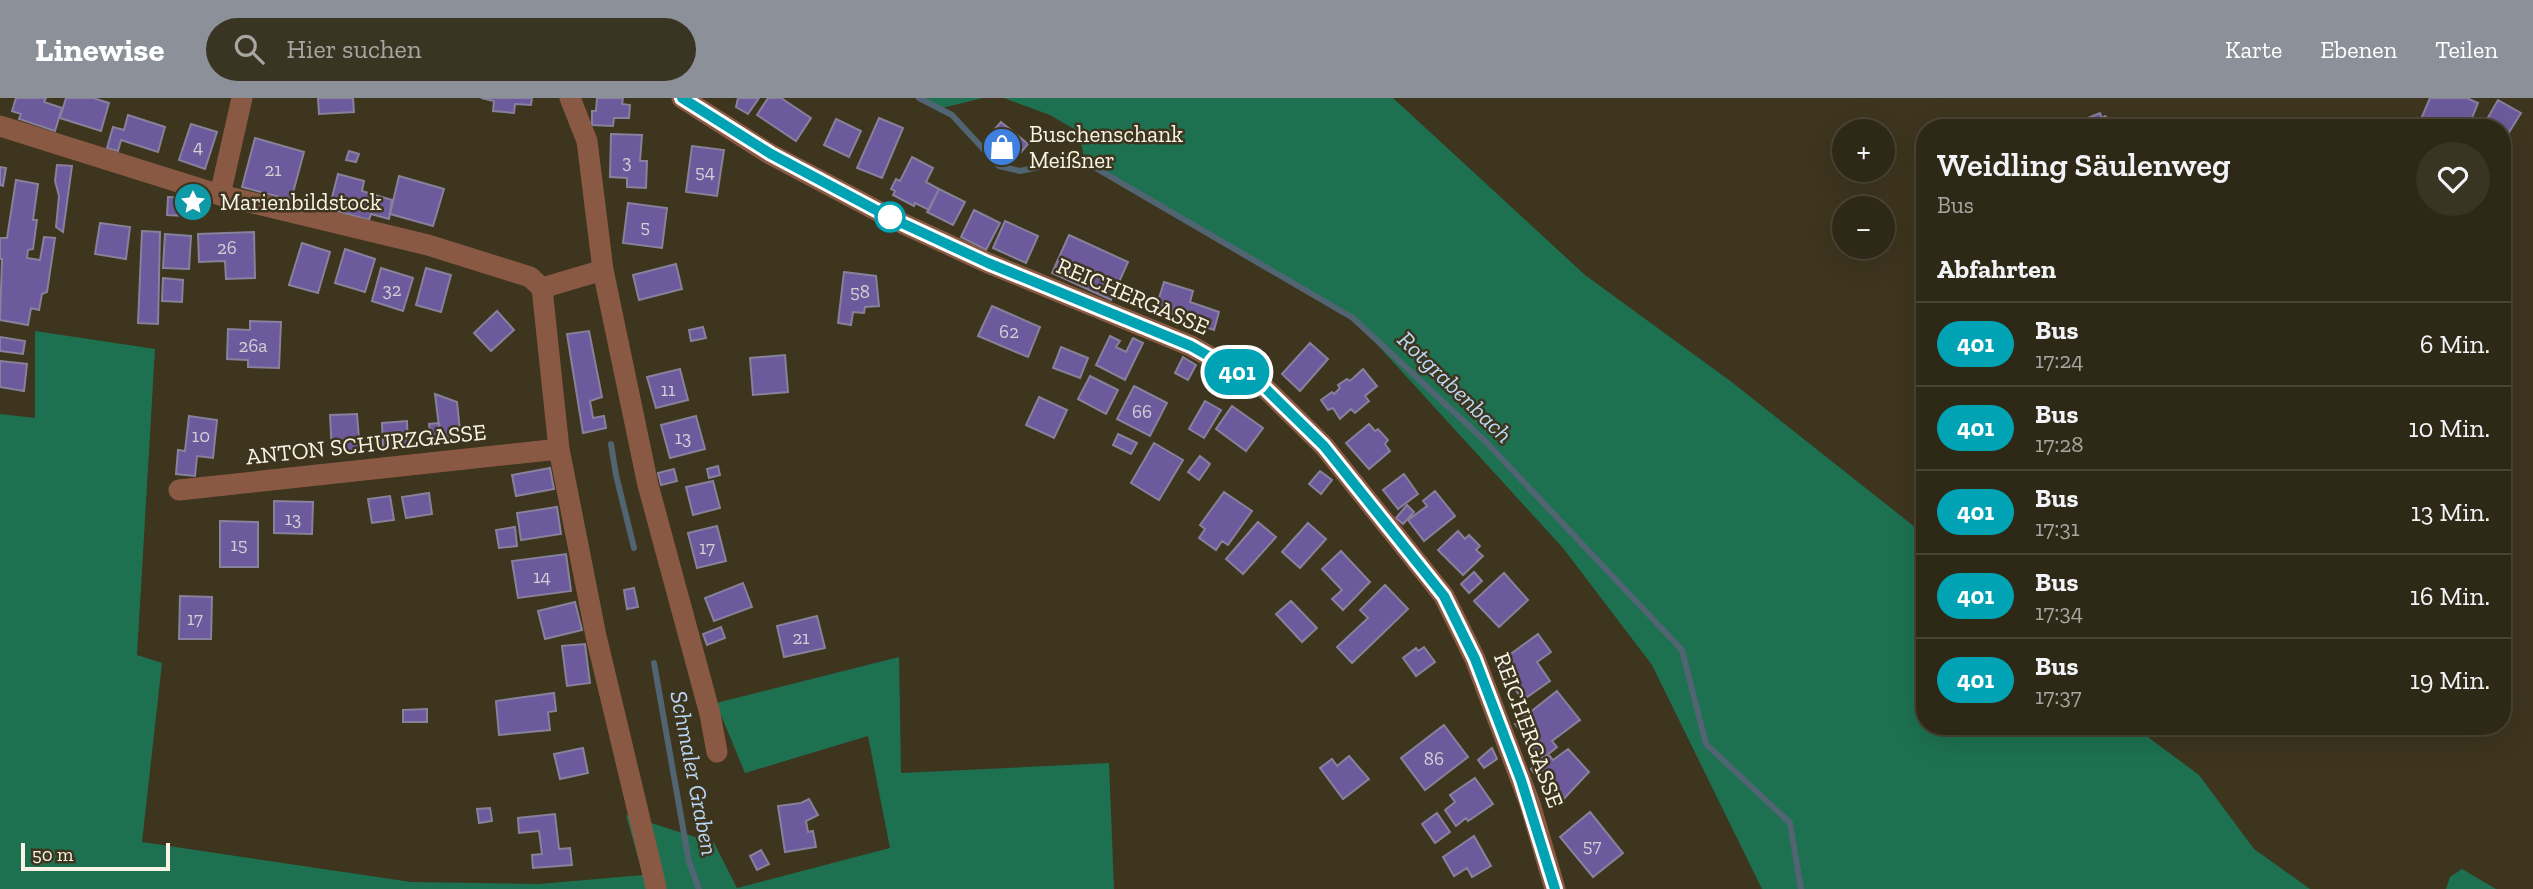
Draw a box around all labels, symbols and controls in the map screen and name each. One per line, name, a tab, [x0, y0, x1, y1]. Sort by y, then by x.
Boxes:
search box	[206, 18, 696, 81]
text: Linewise	[35, 30, 164, 69]
icon: search	[230, 30, 268, 68]
text: Hier suchen	[286, 33, 422, 65]
text: Karte	[2225, 35, 2282, 64]
text: Ebenen	[2320, 35, 2397, 64]
text: Teilen	[2435, 35, 2498, 64]
map controls	[1832, 119, 1895, 259]
button: +	[1832, 119, 1895, 182]
place label: Buschenschank Meißner	[1029, 120, 1183, 174]
shop icon: Buschenschank Meißner	[981, 126, 1023, 168]
house number: 4	[193, 135, 203, 158]
button: heart	[2416, 142, 2490, 216]
text: Weidling Säulenweg	[1937, 145, 2231, 184]
house number: 3	[622, 150, 632, 173]
house number: 21	[264, 158, 282, 181]
house number: 54	[695, 160, 715, 183]
place icon: Marienbildstock	[172, 181, 214, 223]
place label: Marienbildstock	[220, 188, 382, 216]
text: Bus	[1937, 191, 1974, 219]
button: −	[1832, 196, 1895, 259]
unlabelled marker	[875, 202, 905, 232]
house number: 5	[640, 215, 650, 238]
house number: 26	[217, 236, 237, 259]
street label: REICHERGASSE	[1052, 251, 1214, 341]
text: Abfahrten	[1937, 253, 2056, 285]
house number: 32	[382, 278, 402, 301]
house number: 58	[850, 280, 870, 303]
text: Bus	[2035, 314, 2078, 346]
house number: 62	[999, 320, 1019, 343]
water label: Rotgrabenbach	[1392, 325, 1519, 449]
text: 6 Min.	[2420, 328, 2490, 360]
text: 401	[1957, 329, 1994, 358]
house number: 26a	[238, 334, 268, 357]
text: 17:24	[2035, 346, 2084, 374]
line badge: 401	[1197, 349, 1277, 395]
text: 401	[1218, 357, 1256, 386]
house number: 11	[661, 378, 675, 401]
text: Bus	[2035, 398, 2078, 430]
house number: 66	[1132, 400, 1152, 423]
text: 10 Min.	[2409, 412, 2490, 444]
text: 401	[1957, 413, 1994, 442]
street label: ANTON SCHURZGASSE	[244, 417, 488, 471]
house number: 10	[192, 424, 210, 447]
house number: 13	[675, 426, 691, 449]
text: 17:28	[2035, 430, 2084, 458]
text: Bus	[2035, 482, 2078, 514]
text: 13 Min.	[2411, 496, 2490, 528]
text: 401	[1957, 497, 1994, 526]
house number: 13	[285, 507, 301, 530]
text: 17:31	[2035, 514, 2080, 542]
house number: 15	[230, 533, 248, 556]
house number: 17	[699, 536, 715, 559]
house number: 14	[533, 565, 551, 588]
text: Bus	[2035, 566, 2078, 598]
text: 16 Min.	[2410, 580, 2490, 612]
text: 401	[1957, 581, 1994, 610]
text: 17:34	[2035, 598, 2083, 626]
house number: 17	[187, 607, 203, 630]
house number: 21	[792, 626, 810, 649]
street label: REICHERGASSE	[1488, 649, 1570, 811]
text: Bus	[2035, 650, 2078, 682]
text: 19 Min.	[2410, 664, 2490, 696]
text: 401	[1957, 665, 1994, 694]
text: 17:37	[2035, 682, 2082, 710]
water label: Schmaler Graben	[664, 688, 725, 858]
house number: 86	[1424, 747, 1444, 770]
house number: 57	[1583, 834, 1601, 857]
scale bar	[21, 840, 170, 872]
text: 50 m	[32, 843, 73, 866]

